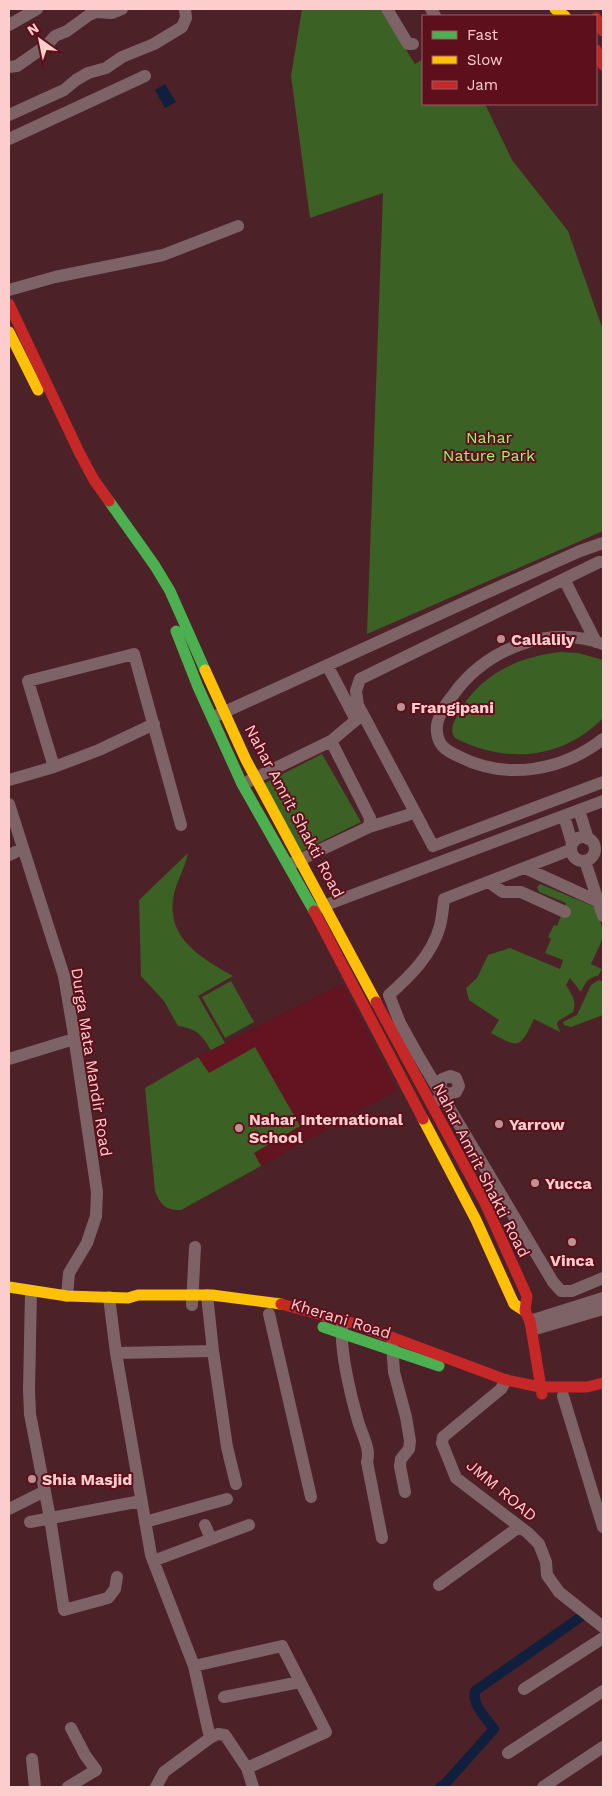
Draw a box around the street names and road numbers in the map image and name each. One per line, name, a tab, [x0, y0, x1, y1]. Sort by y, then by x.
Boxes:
street label: Nahar Amrit Shakti Road	[241, 722, 348, 901]
street label: Durga Mata Mandir Road	[67, 966, 116, 1158]
street label: Nahar Amrit Shakti Road	[429, 1080, 534, 1261]
street label: Kherani Road	[289, 1294, 393, 1343]
street label: JMM ROAD	[463, 1455, 541, 1525]

